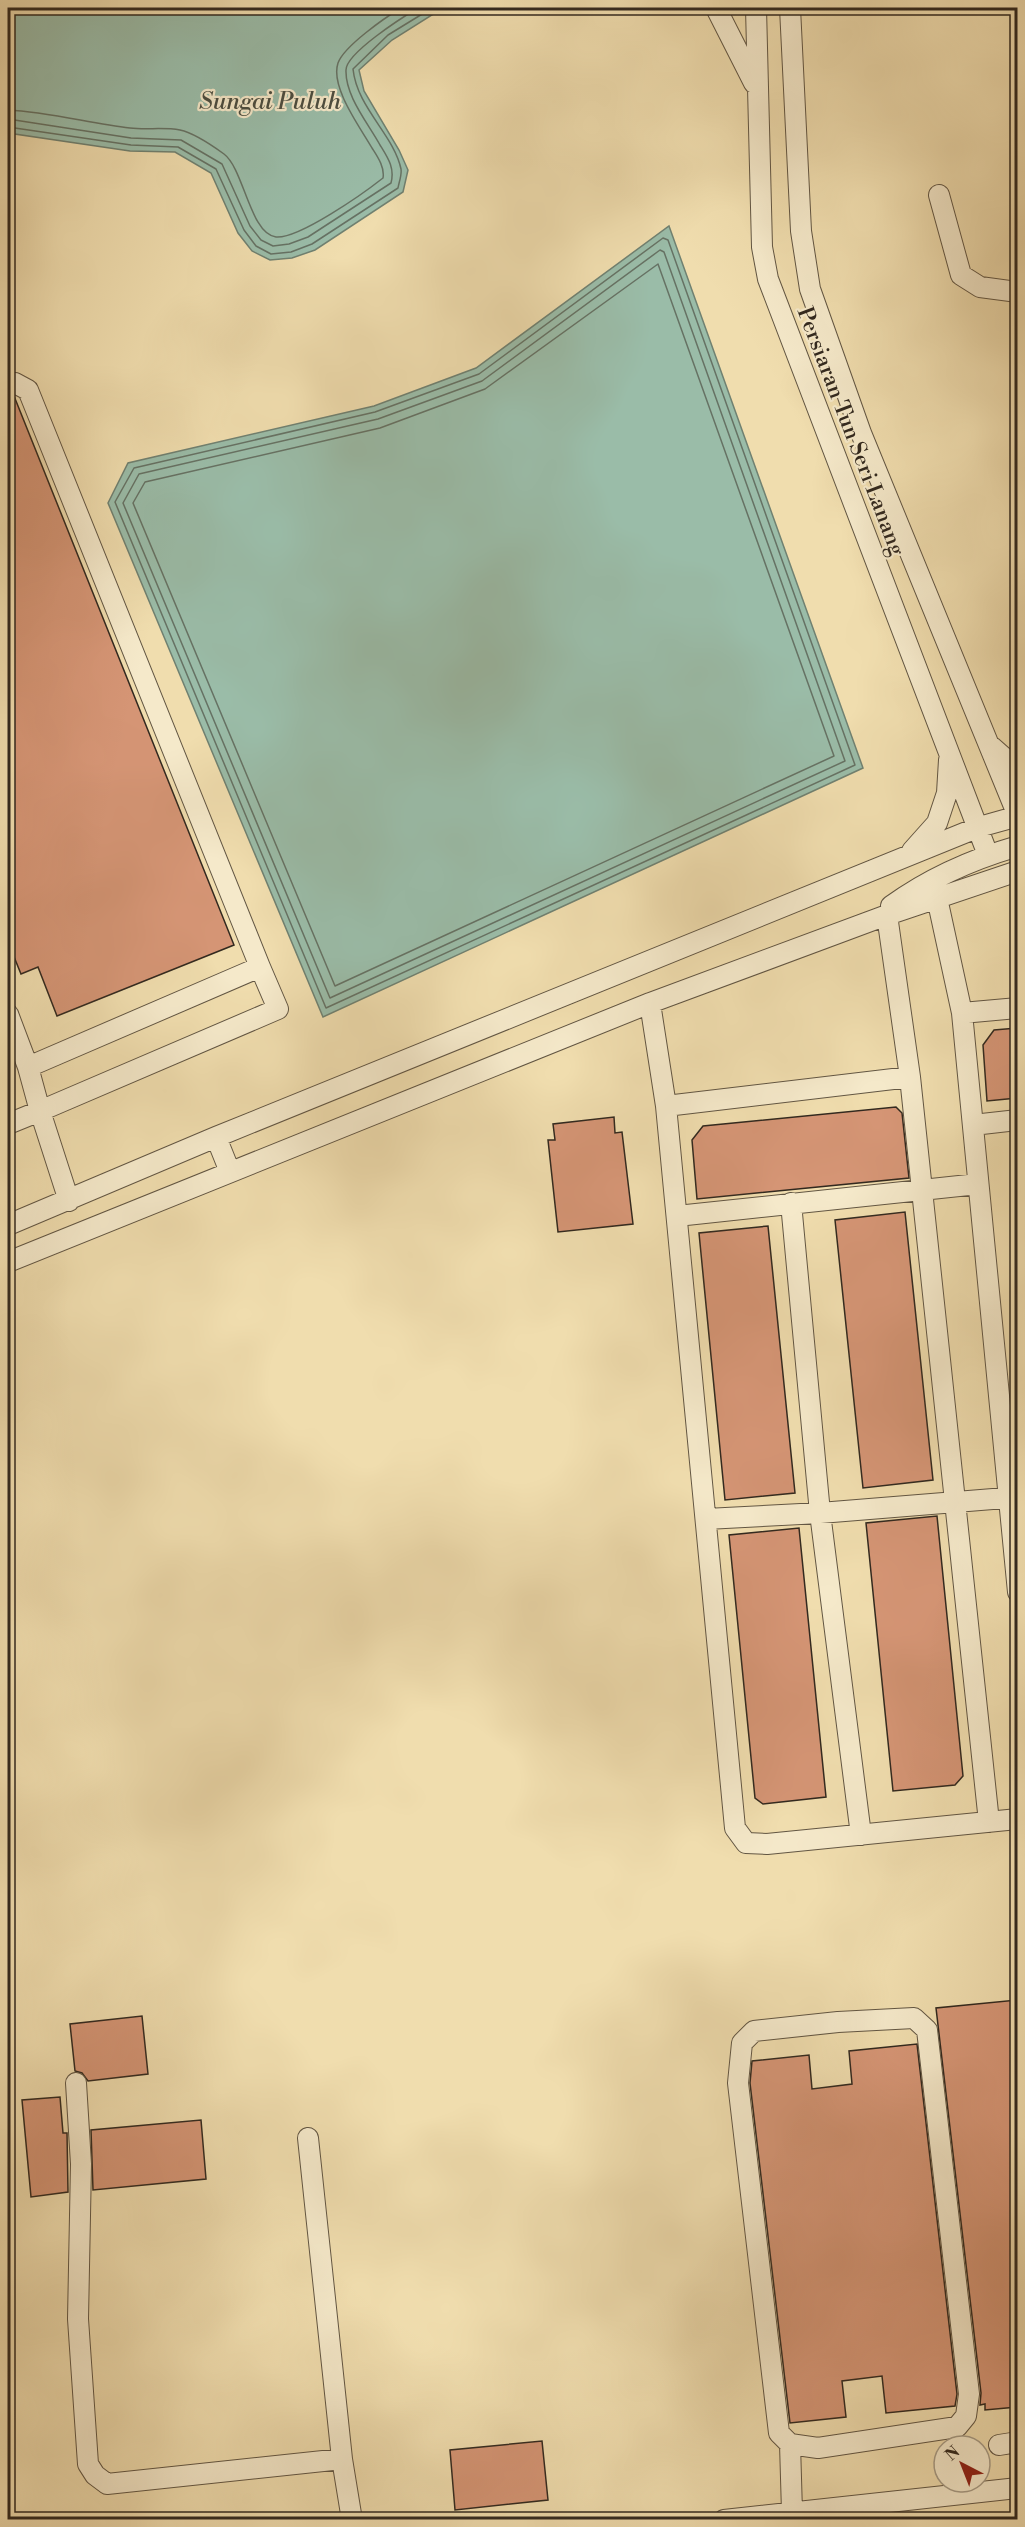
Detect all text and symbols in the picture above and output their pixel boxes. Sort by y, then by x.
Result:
water label: Sungai Puluh [199,87,342,117]
street label: Persiaran Tun Seri Lanang [791,303,911,560]
north arrow [932,2434,992,2494]
text: N [941,2442,964,2465]

